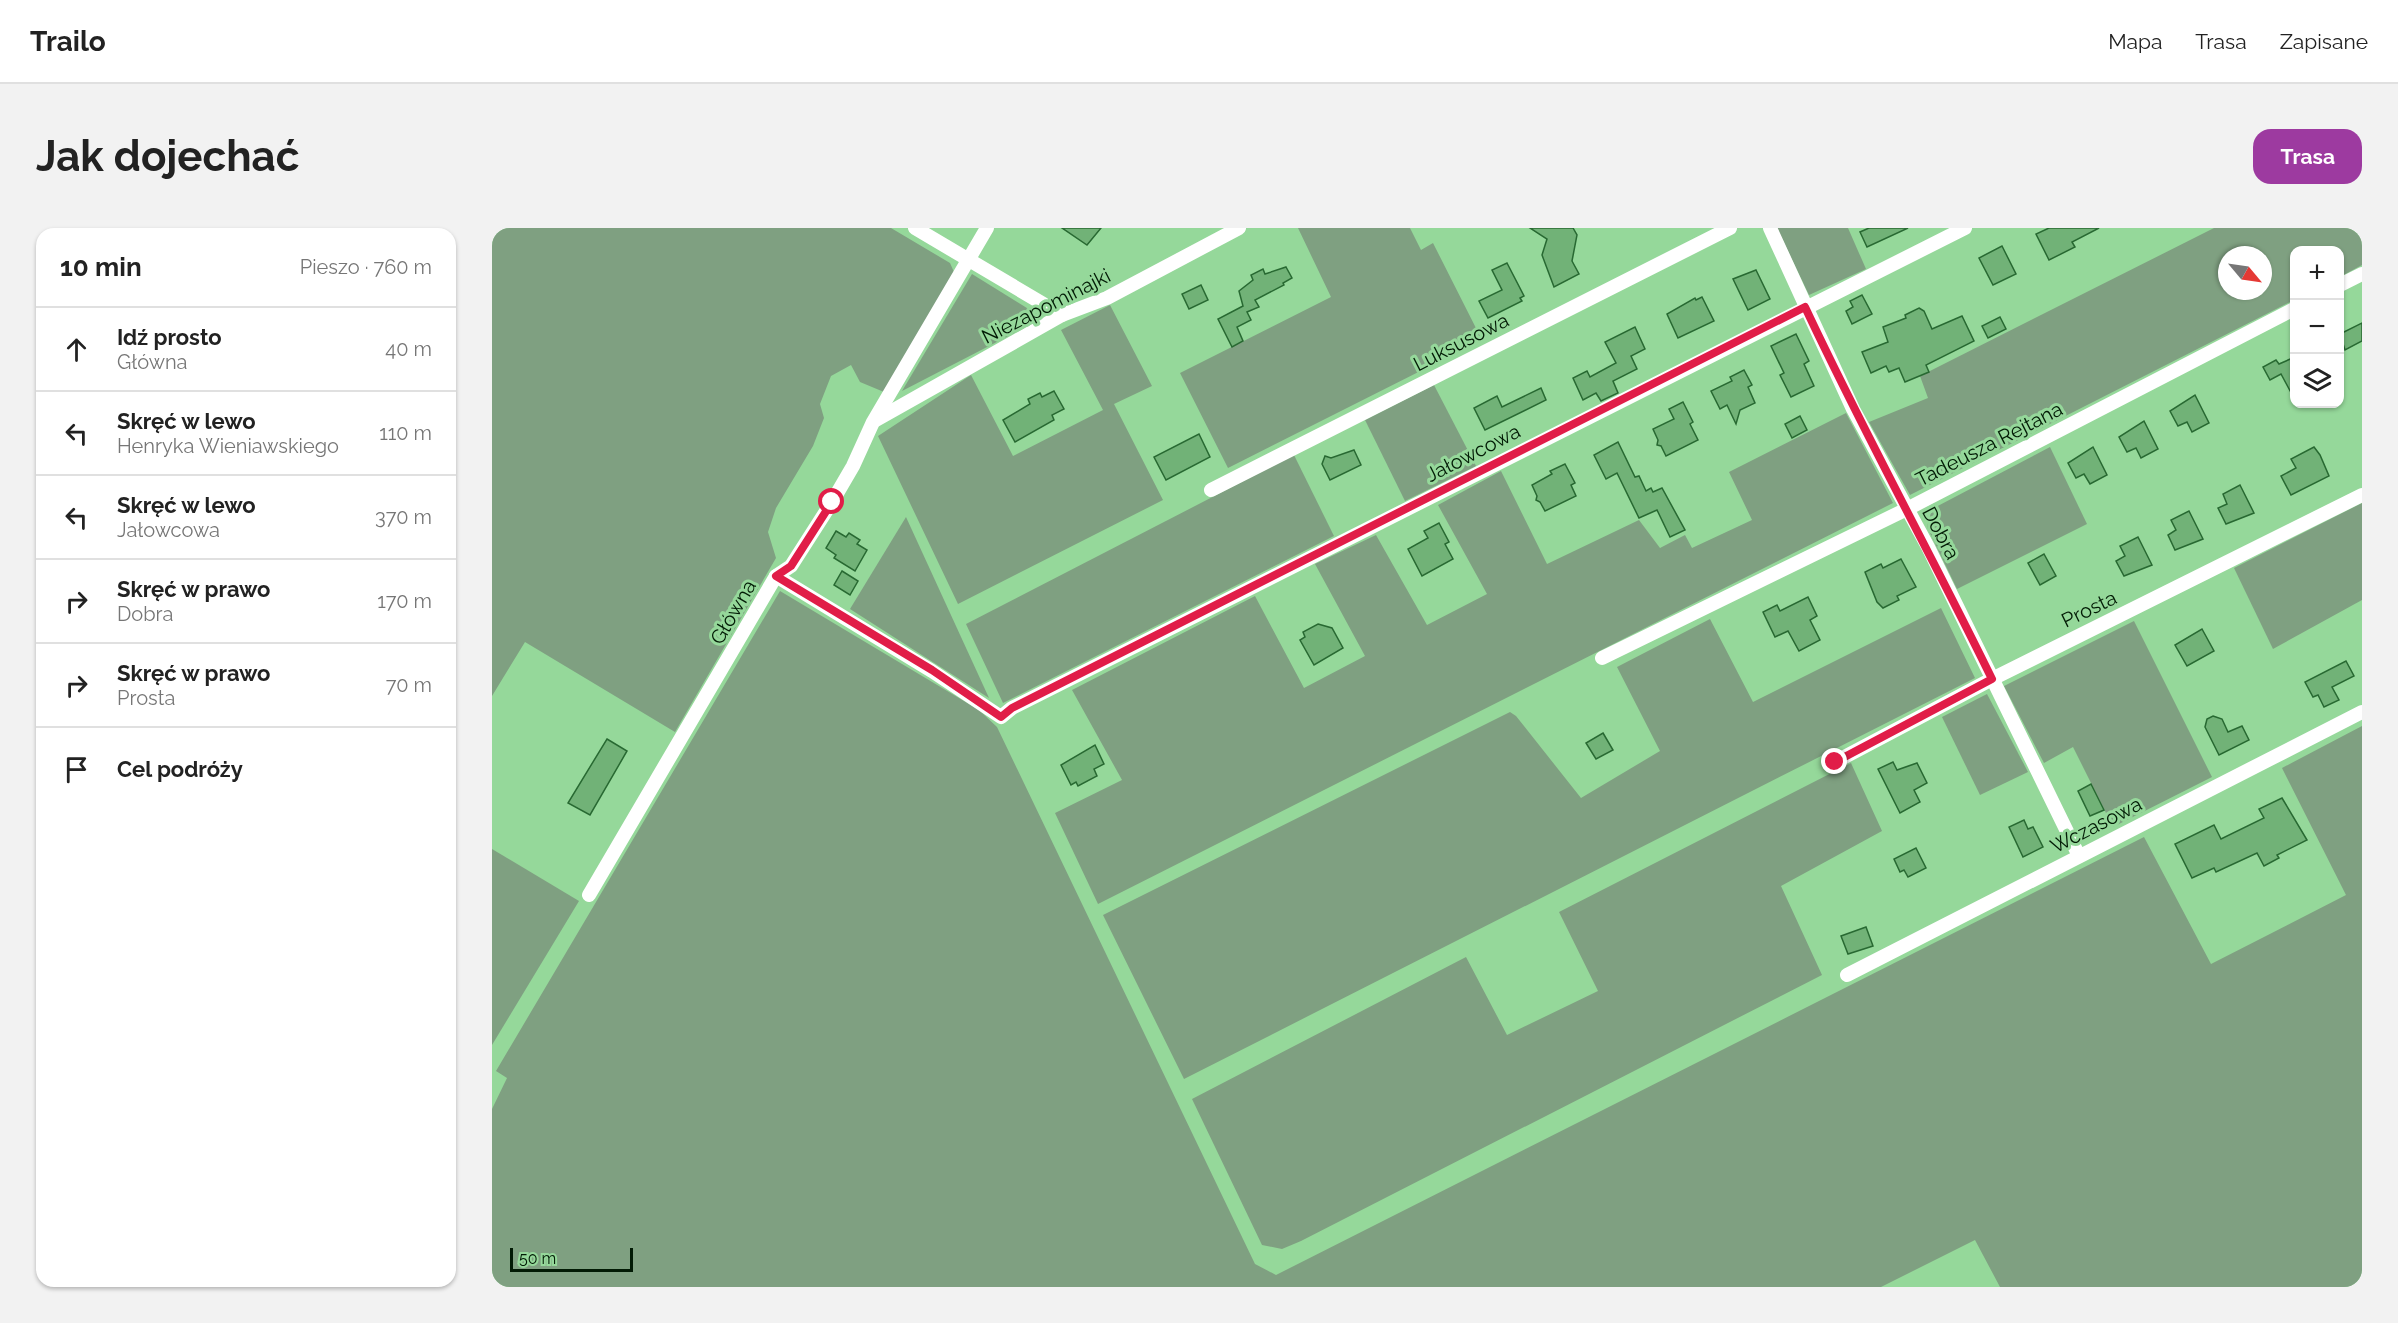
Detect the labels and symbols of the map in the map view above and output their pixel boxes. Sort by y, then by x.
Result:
north arrow [2218,246,2272,300]
street label: Niezapominajki [978,263,1114,349]
street label: Luksusowa [1409,308,1513,376]
street label: Tadeusza Rejtana [1912,397,2066,491]
street label: Jałowcowa [1422,419,1524,487]
route start [818,488,844,514]
street label: Dobra [1917,502,1965,564]
street label: Główna [705,575,761,649]
street label: Prosta [2058,585,2120,633]
route end [1821,748,1847,774]
street label: Wczasowa [2046,792,2146,858]
scale bar [510,1245,633,1272]

